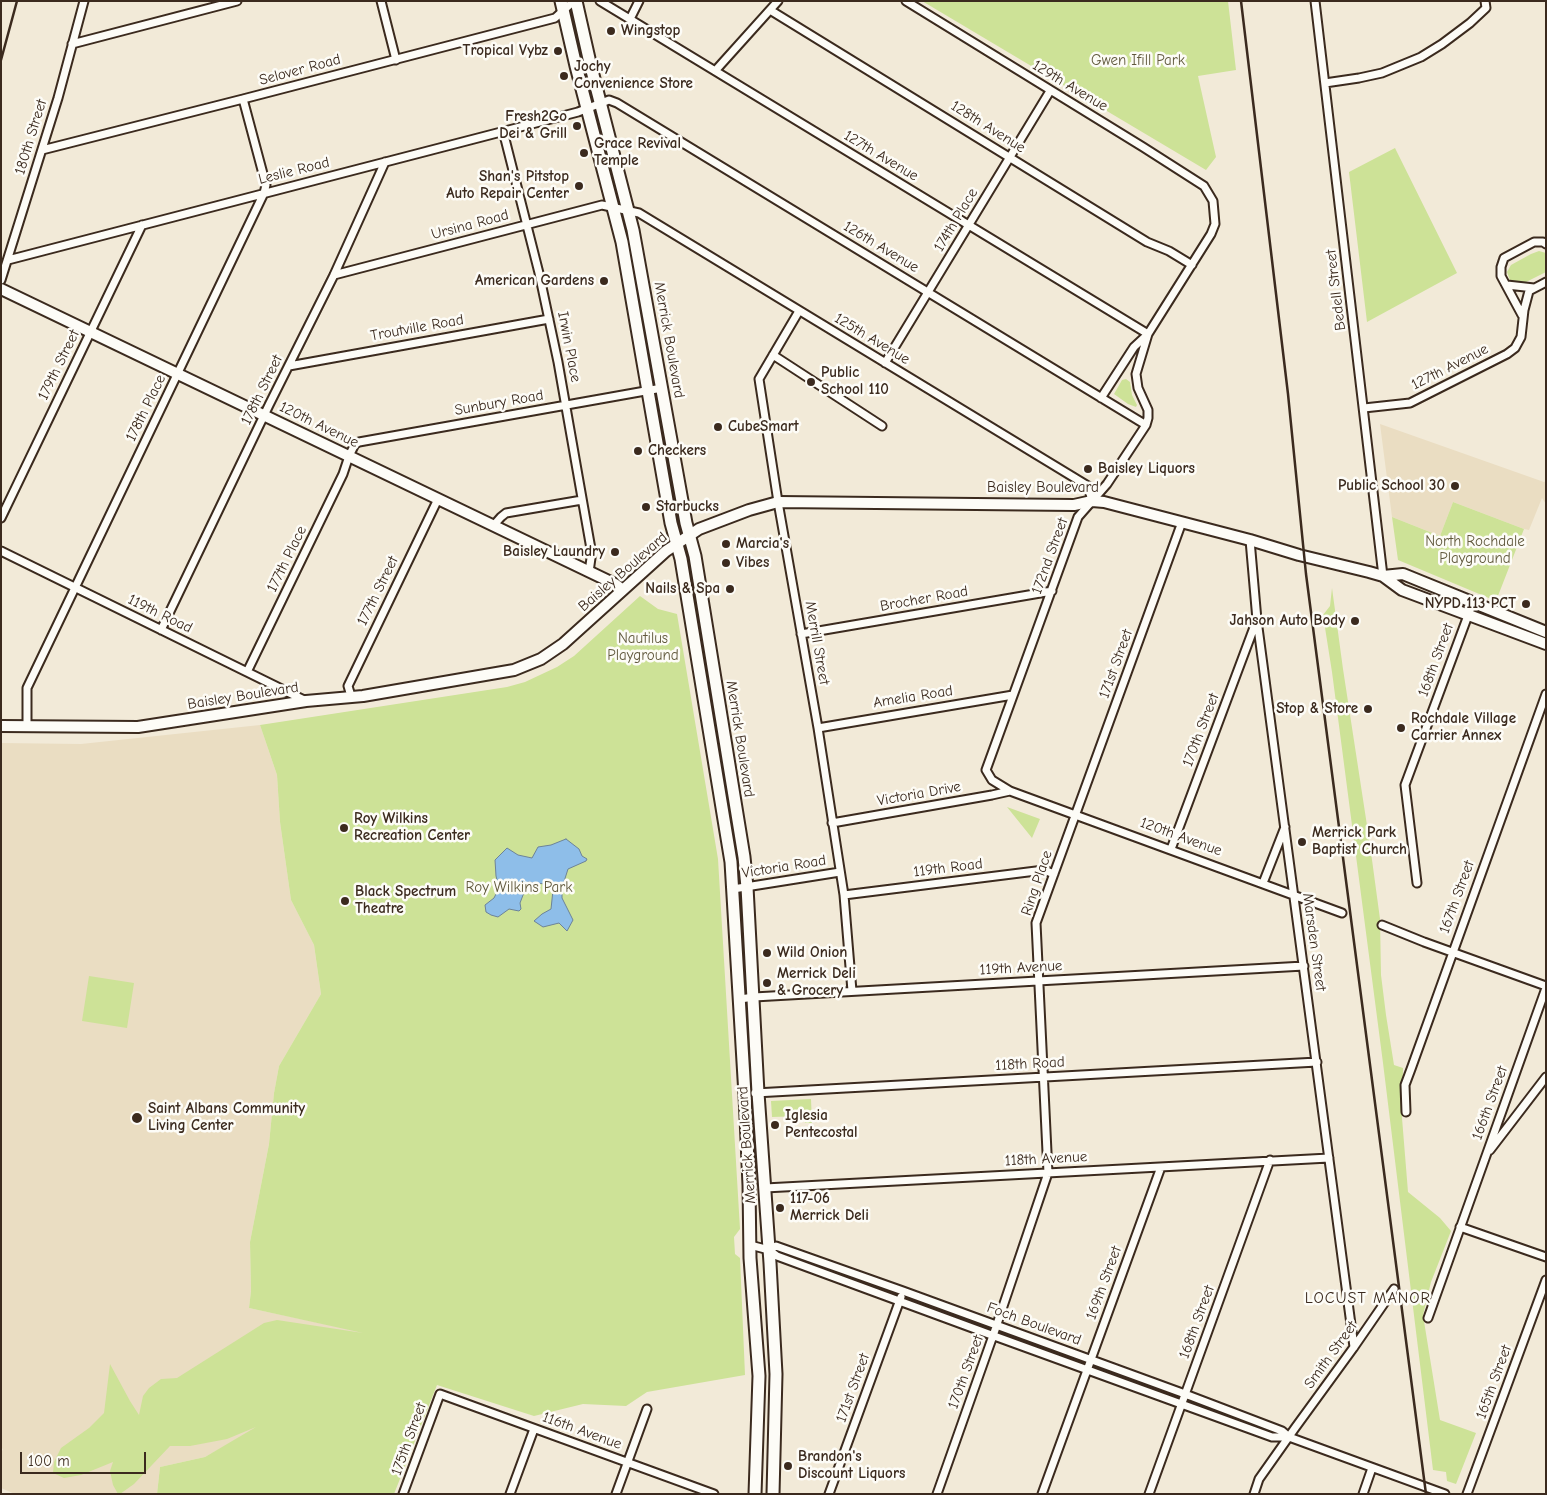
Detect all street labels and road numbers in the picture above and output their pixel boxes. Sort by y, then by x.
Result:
street label: Selover Road [257,50,343,90]
street label: 129th Avenue [1029,56,1111,116]
street label: 180th Street [11,97,51,177]
street label: 128th Avenue [947,97,1029,157]
street label: 127th Avenue [840,127,922,185]
street label: Leslie Road [257,153,331,189]
street label: 174th Place [930,185,982,255]
street label: Ursina Road [429,206,511,244]
street label: 126th Avenue [840,217,922,277]
street label: Bedell Street [1322,248,1350,332]
street label: Merrick Boulevard [650,280,688,400]
street label: 125th Avenue [831,309,913,369]
street label: Irwin Place [553,310,585,384]
street label: Troutville Road [369,311,465,345]
street label: 179th Street [34,327,84,403]
street label: 127th Avenue [1409,340,1491,394]
street label: 178th Street [237,352,287,428]
street label: 178th Place [122,372,170,444]
street label: Sunbury Road [453,386,545,420]
street label: 120th Avenue [276,398,362,452]
street label: Baisley Boulevard [987,479,1099,497]
street label: 172nd Street [1028,515,1072,597]
street label: 177th Place [263,523,311,595]
street label: Baisley Boulevard [575,528,671,616]
street label: 177th Street [353,553,403,629]
street label: Brocher Road [879,582,969,616]
street label: 119th Road [125,591,195,637]
street label: Merrill Street [801,600,833,686]
street label: 168th Street [1414,621,1458,699]
street label: 171st Street [1095,627,1137,701]
street label: Baisley Boulevard [186,678,300,714]
street label: Merrick Boulevard [722,679,758,799]
street label: Amelia Road [872,682,954,712]
street label: 170th Street [1179,691,1223,769]
street label: Victoria Drive [876,778,962,810]
street label: 120th Avenue [1138,814,1224,860]
street label: Ring Place [1017,848,1057,918]
street label: Victoria Road [741,851,827,883]
street label: 119th Road [912,855,984,881]
street label: 167th Street [1436,858,1478,936]
street label: Marsden Street [1298,892,1330,992]
street label: 119th Avenue [979,957,1063,979]
street label: 118th Road [995,1053,1065,1075]
street label: 166th Street [1468,1064,1512,1142]
street label: Merrick Boulevard [734,1086,760,1204]
street label: 118th Avenue [1004,1148,1088,1170]
street label: 169th Street [1082,1244,1126,1322]
street label: 168th Street [1175,1283,1219,1361]
street label: Foch Boulevard [984,1299,1084,1349]
street label: Smith Street [1301,1318,1361,1392]
street label: 170th Street [944,1333,988,1411]
street label: 165th Street [1472,1343,1516,1421]
street label: 171st Street [832,1351,874,1425]
street label: 175th Street [388,1400,430,1478]
street label: 116th Avenue [540,1408,624,1454]

